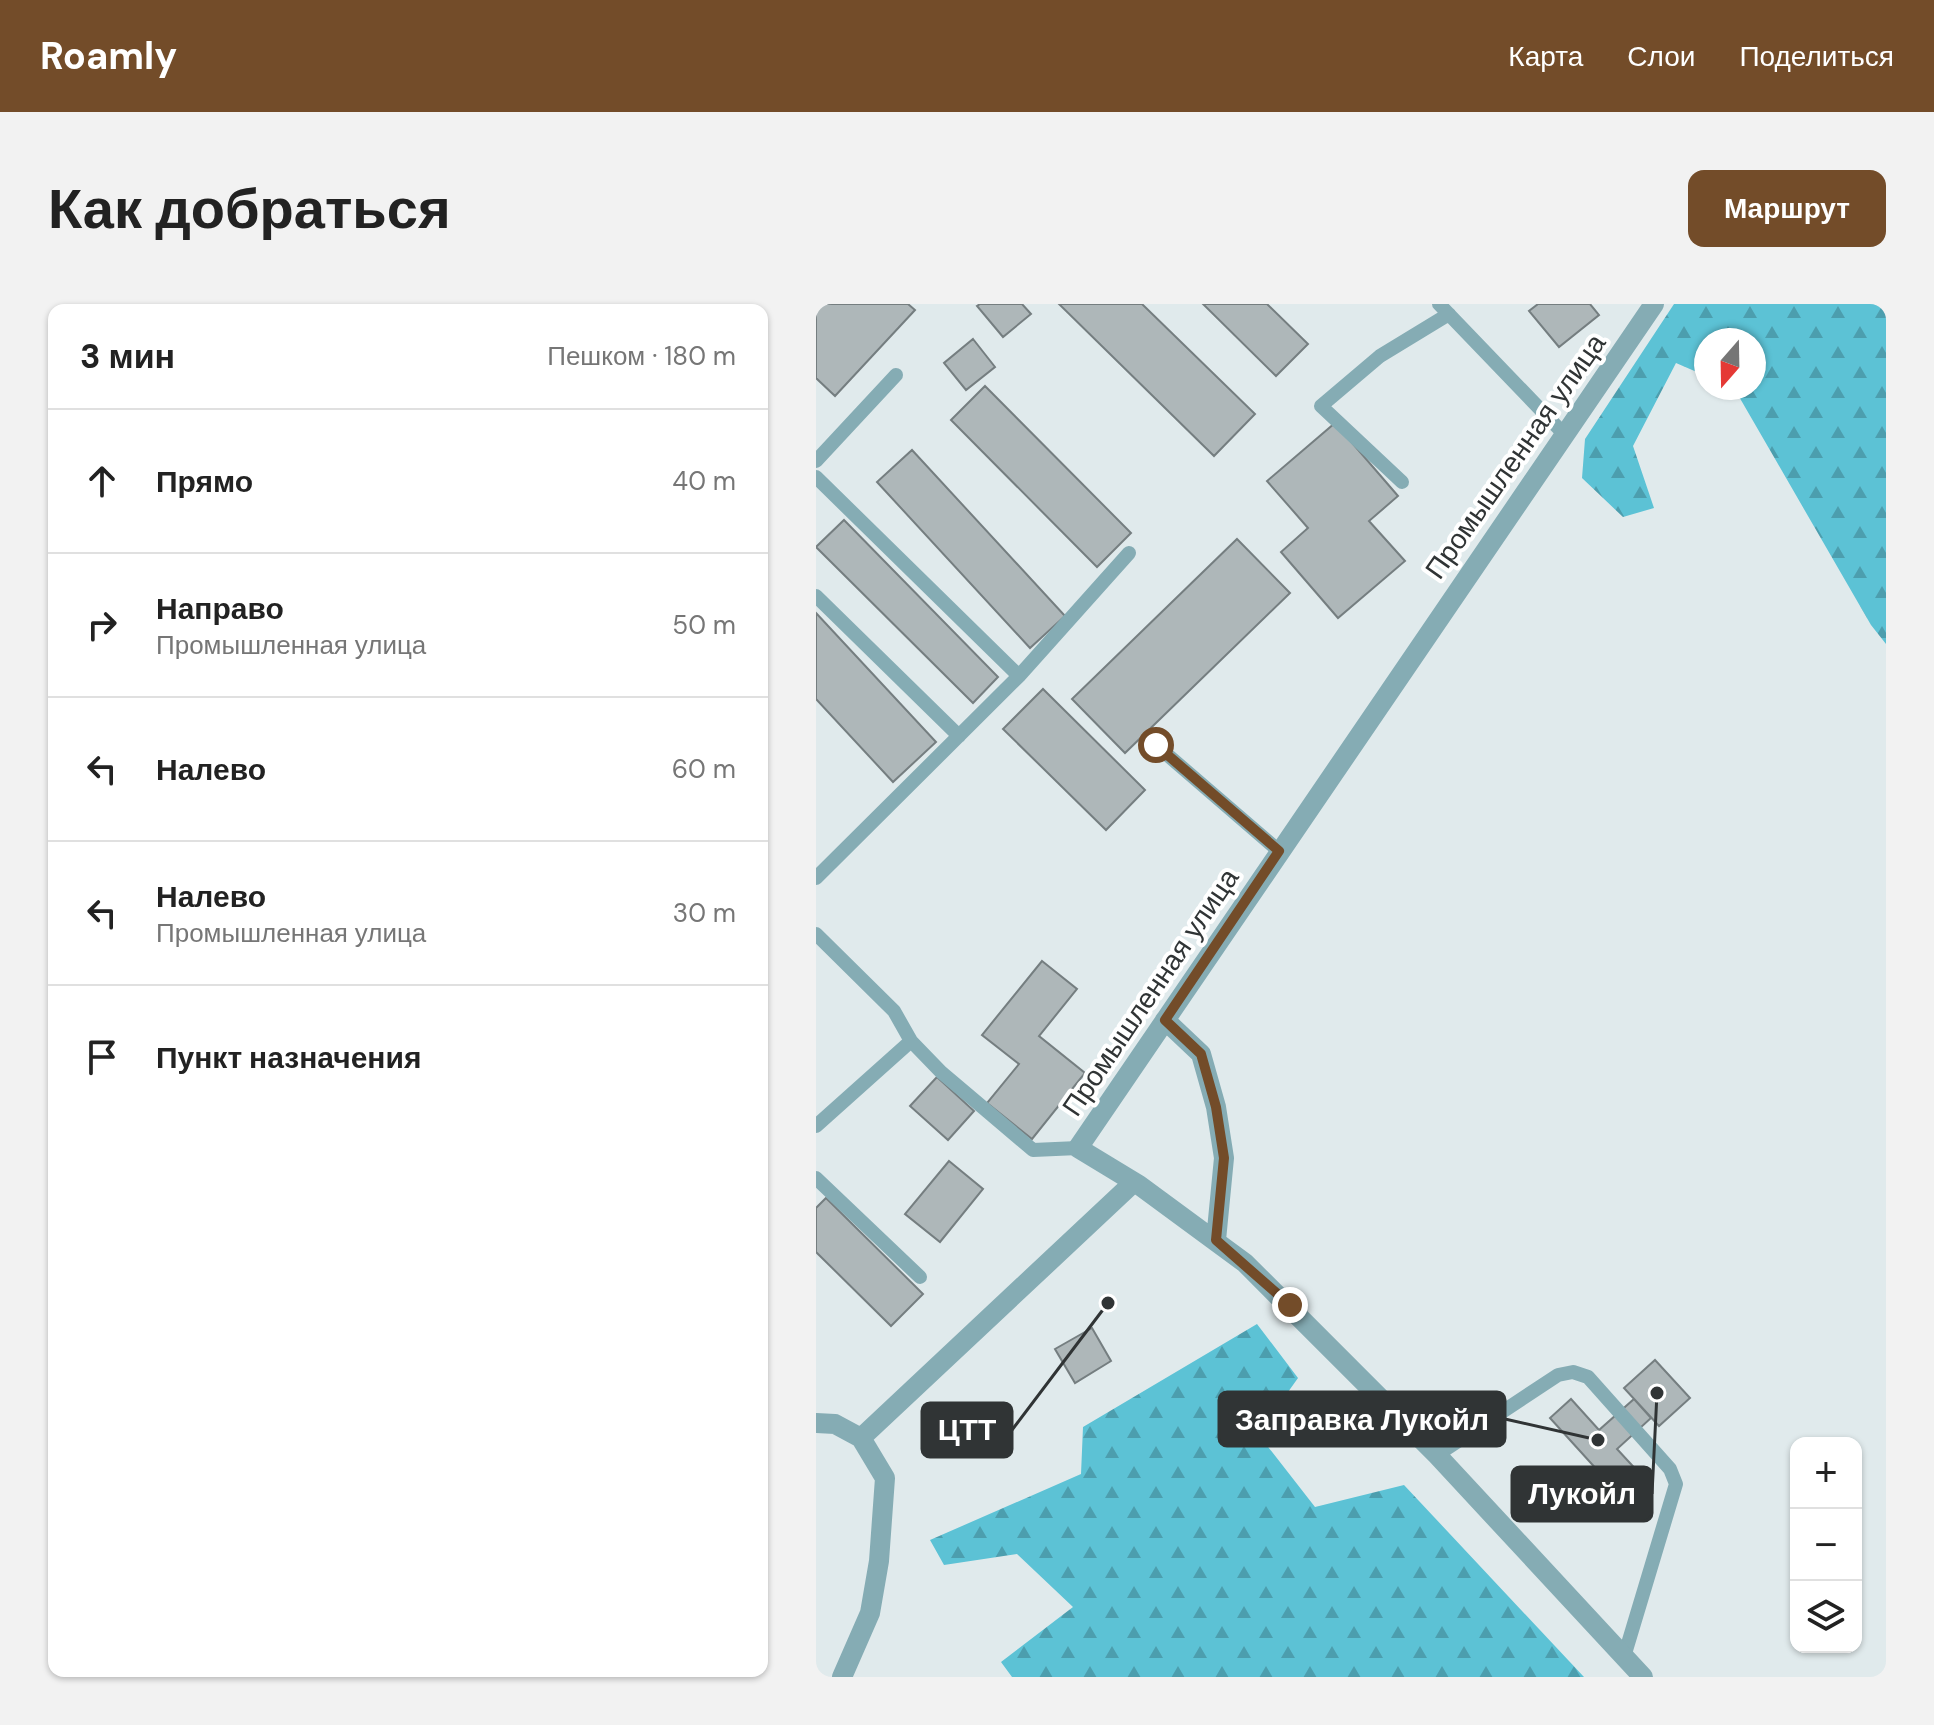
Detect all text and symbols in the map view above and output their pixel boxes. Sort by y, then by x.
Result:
text: Roamly [40,31,177,81]
text: Карта [1508,38,1583,75]
text: Слои [1627,38,1695,75]
text: Поделиться [1739,38,1894,75]
button: Маршрут [1688,170,1886,247]
text: Как добраться [48,172,451,245]
street label: Промышленная улица [1417,326,1614,586]
north arrow [1694,328,1766,400]
text: 3 мин [80,334,175,379]
text: Пешком · 180 m [547,339,736,373]
icon: ahead [80,459,124,503]
text: Прямо [156,462,253,501]
text: 40 m [672,464,736,498]
text: Направо [156,589,284,628]
icon: right [80,603,124,647]
text: 50 m [672,608,736,642]
text: Промышленная улица [156,628,426,662]
route start [1138,727,1174,763]
icon: left [80,747,124,791]
text: Налево [156,750,266,789]
text: 60 m [672,752,736,786]
street label: Промышленная улица [1054,861,1247,1123]
text: Налево [156,877,266,916]
icon: left [80,891,124,935]
text: 30 m [673,896,736,930]
text: Промышленная улица [156,916,426,950]
icon: arrive [80,1035,124,1079]
text: Пункт назначения [156,1038,421,1077]
route end [1272,1287,1308,1323]
callout: Заправка Лукойл [1219,1392,1505,1446]
text: Заправка Лукойл [1235,1400,1489,1439]
callout: ЦТТ [922,1403,1012,1457]
text: ЦТТ [938,1410,996,1449]
map controls [1790,1437,1862,1653]
button: + [1790,1437,1862,1509]
callout: Лукойл [1512,1467,1652,1521]
text: Лукойл [1528,1474,1636,1513]
button: − [1790,1509,1862,1581]
button: layers [1790,1581,1862,1653]

